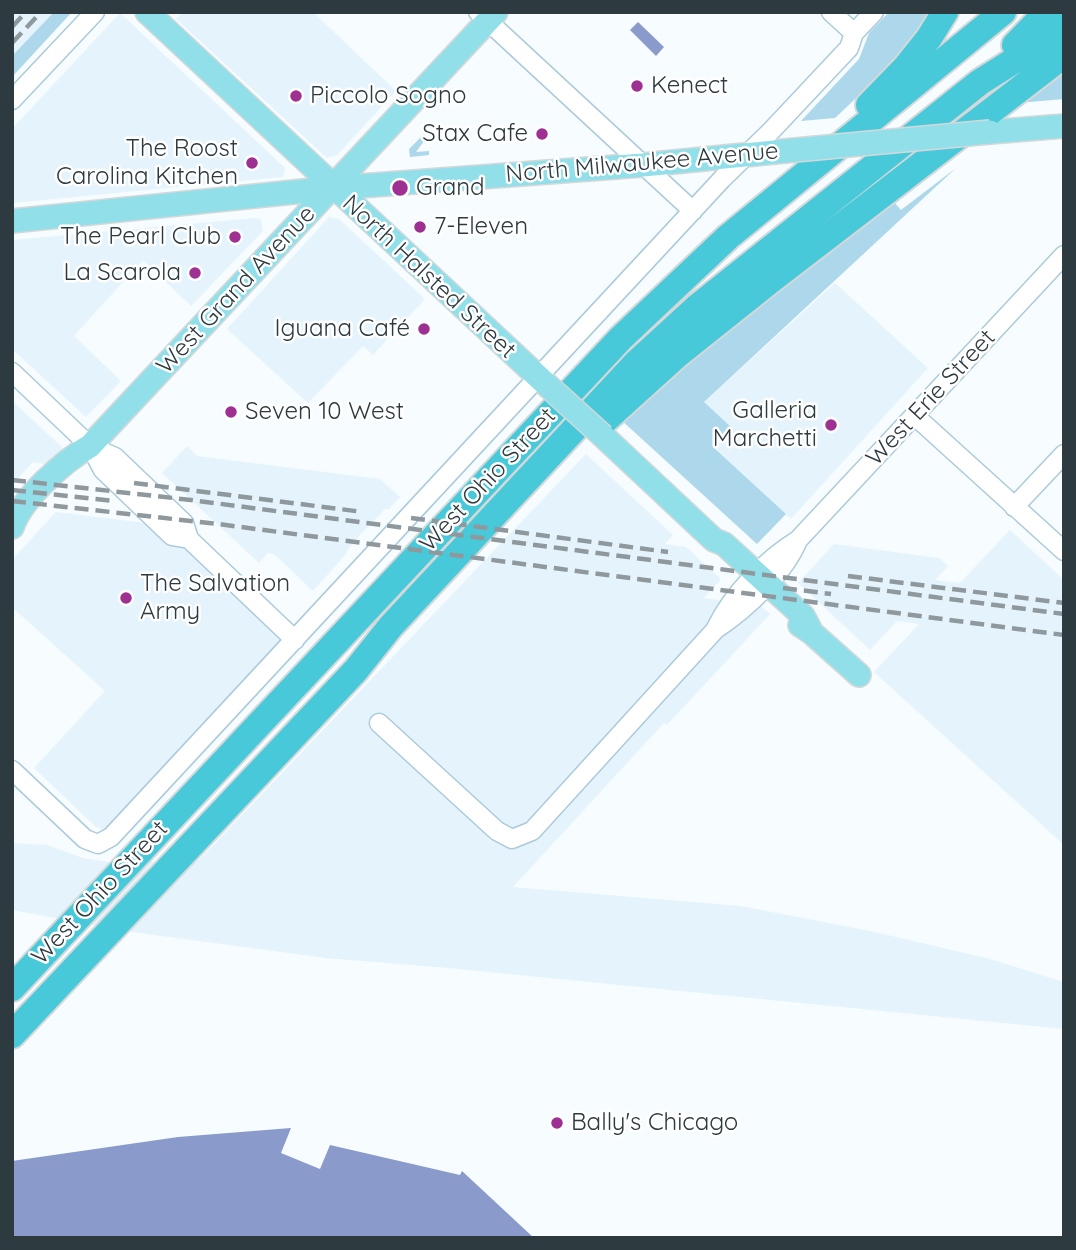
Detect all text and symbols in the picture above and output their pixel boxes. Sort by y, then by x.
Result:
place label: Kenect [651,72,728,100]
marker: Kenect [629,78,645,94]
place label: Piccolo Sogno [310,82,466,110]
marker: Piccolo Sogno [288,88,304,104]
place label: Stax Cafe [422,120,528,148]
marker: Stax Cafe [534,126,550,142]
place label: The Roost Carolina Kitchen [56,135,238,191]
street label: North Milwaukee Avenue [504,137,780,189]
marker: The Roost Carolina Kitchen [244,155,260,171]
place label: Grand [416,174,485,202]
marker: Grand [390,178,410,198]
street label: North Halsted Street [336,189,522,365]
street label: West Grand Avenue [151,200,321,380]
place label: 7-Eleven [434,213,528,241]
marker: 7-Eleven [412,219,428,235]
place label: The Pearl Club [60,223,221,251]
marker: The Pearl Club [227,229,243,245]
place label: La Scarola [63,259,181,287]
marker: La Scarola [187,265,203,281]
place label: Iguana Café [275,315,410,343]
marker: Iguana Café [416,321,432,337]
street label: West Erie Street [860,324,1002,472]
place label: Galleria Marchetti [713,397,817,453]
place label: Seven 10 West [245,398,404,426]
street label: West Ohio Street [414,402,562,558]
marker: Seven 10 West [223,404,239,420]
marker: Galleria Marchetti [823,417,839,433]
place label: The Salvation Army [140,570,290,626]
marker: The Salvation Army [118,590,134,606]
street label: West Ohio Street [26,815,174,971]
place label: Bally's Chicago [571,1109,738,1137]
marker: Bally's Chicago [549,1115,565,1131]

